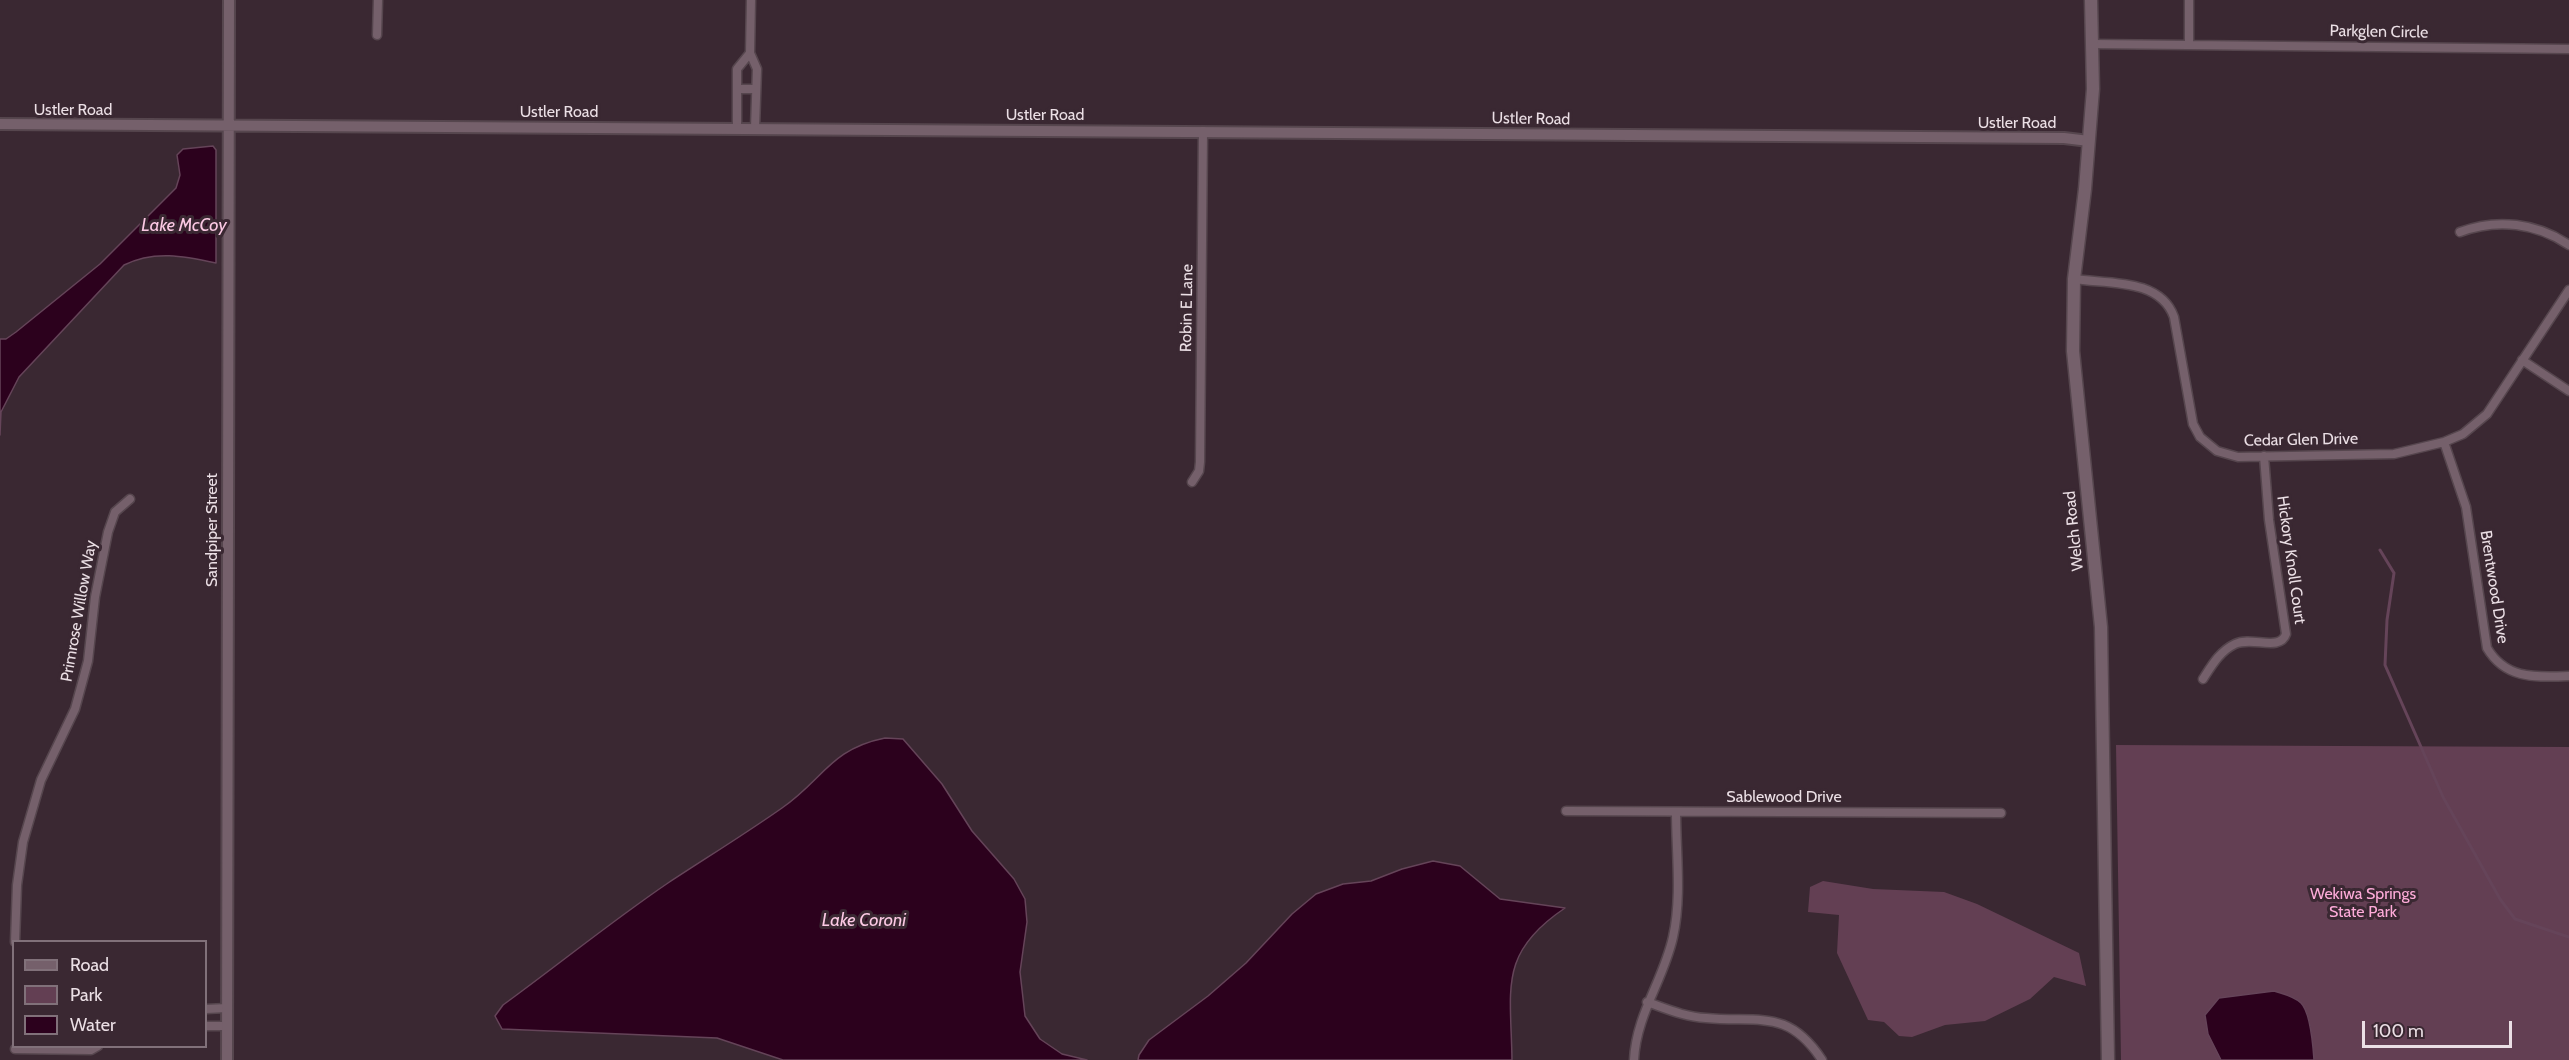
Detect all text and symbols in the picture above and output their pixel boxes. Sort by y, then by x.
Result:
street label: Parkglen Circle [2329,22,2429,42]
street label: Ustler Road [34,100,112,120]
street label: Ustler Road [520,102,598,122]
street label: Ustler Road [1006,105,1084,125]
street label: Ustler Road [1492,109,1570,129]
street label: Ustler Road [1978,113,2056,133]
water label: Lake McCoy [141,215,227,237]
street label: Robin E Lane [1177,264,1197,352]
street label: Cedar Glen Drive [2244,429,2358,451]
street label: Sandpiper Street [202,473,222,587]
street label: Welch Road [2060,490,2088,572]
street label: Hickory Knoll Court [2272,495,2310,625]
street label: Brentwood Drive [2476,529,2512,645]
street label: Primrose Willow Way [57,539,101,683]
street label: Sablewood Drive [1726,787,1842,807]
park label: Wekiwa Springs State Park [2310,884,2416,922]
water label: Lake Coroni [822,910,906,932]
legend [12,940,207,1048]
text: Road [70,954,109,976]
text: Park [70,984,102,1006]
scale bar [2365,1009,2515,1047]
text: Water [70,1014,116,1036]
text: 100 m [2373,1020,2424,1042]

